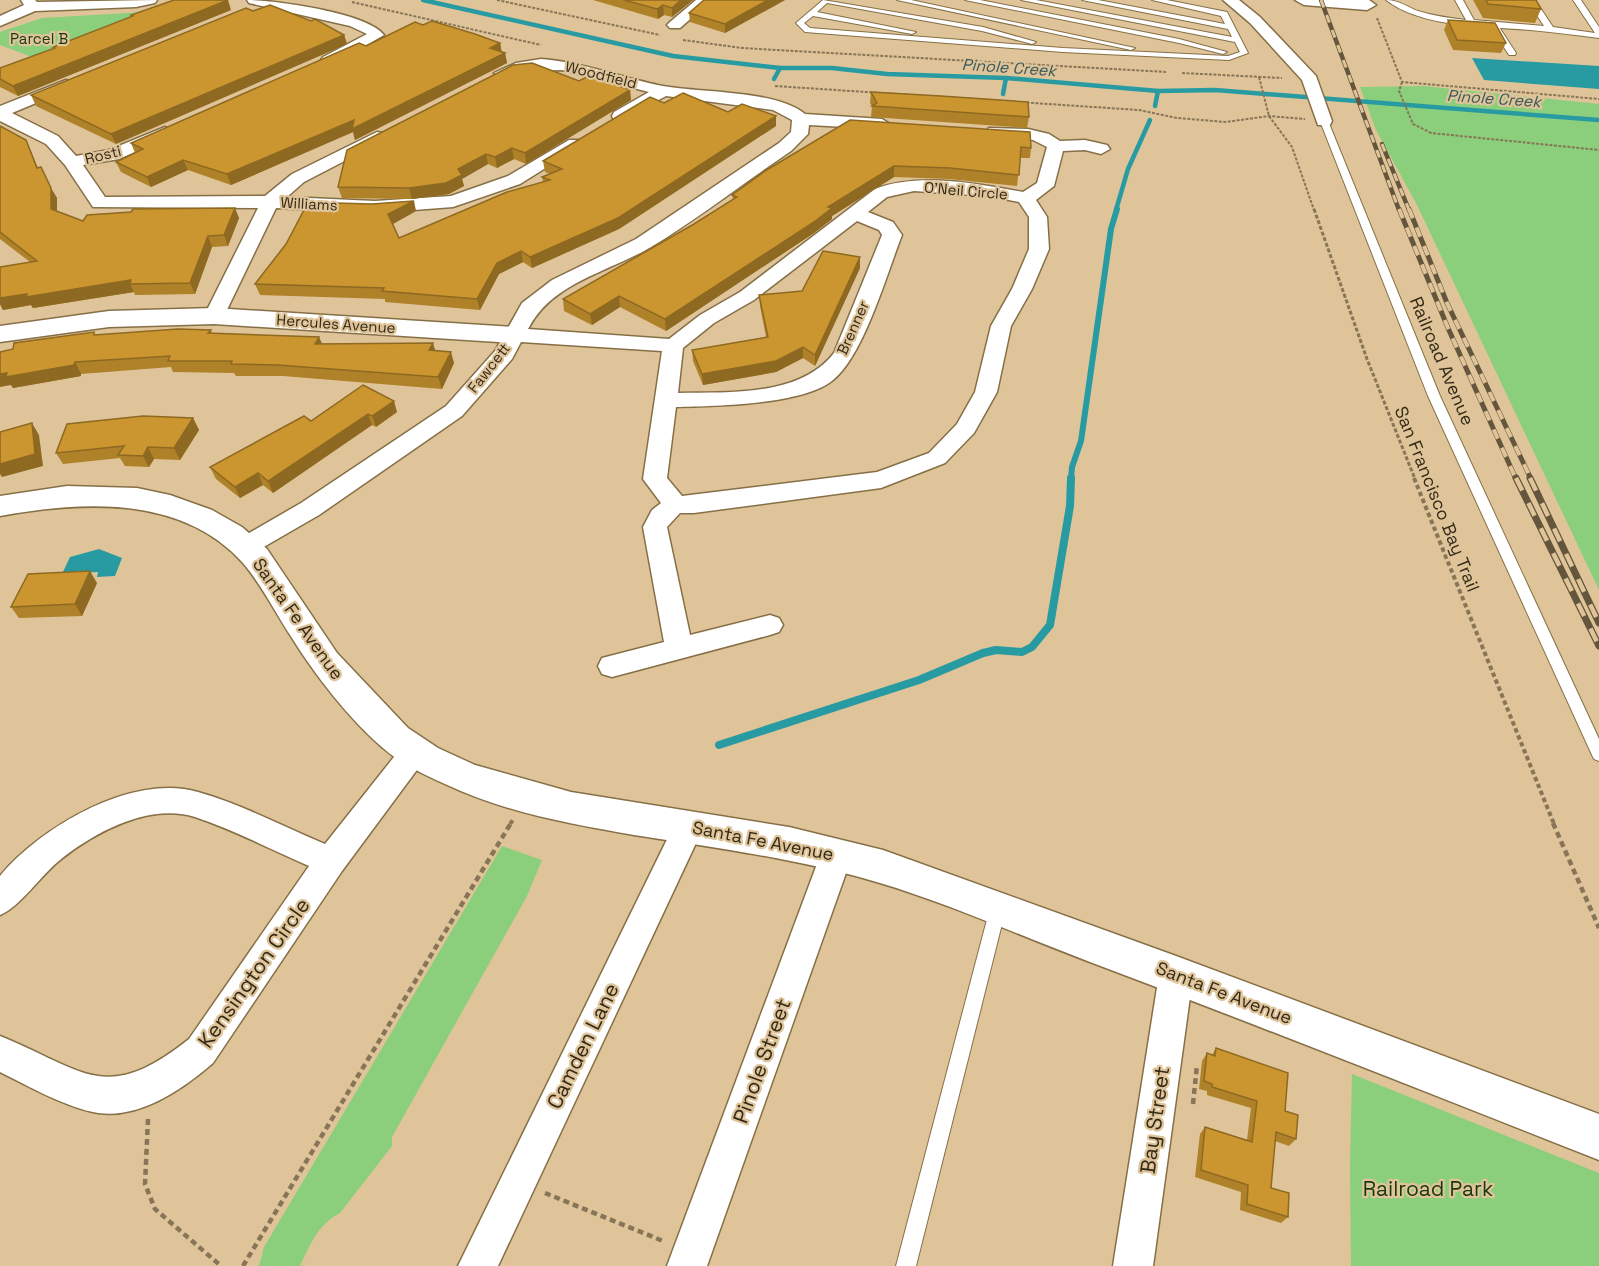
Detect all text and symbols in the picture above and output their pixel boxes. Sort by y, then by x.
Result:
park label: Parcel B [10,29,68,48]
water label: Pinole Creek [961,54,1059,81]
street label: Woodfield [563,56,639,93]
water label: Pinole Creek [1446,85,1544,112]
street label: Rosti [83,141,123,168]
street label: O'Neil Circle [923,177,1009,204]
street label: Williams [280,193,338,214]
street label: Railroad Avenue [1405,293,1480,429]
street label: Brenner [832,298,873,358]
street label: Hercules Avenue [276,310,396,337]
street label: Fawcett [463,339,514,396]
street label: San Francisco Bay Trail [1390,403,1485,595]
street label: Santa Fe Avenue [248,553,349,684]
street label: Santa Fe Avenue [690,816,836,865]
street label: Kensington Circle [192,892,315,1053]
street label: Santa Fe Avenue [1153,956,1295,1029]
street label: Camden Lane [540,978,625,1113]
street label: Pinole Street [726,995,797,1127]
street label: Bay Street [1134,1065,1175,1175]
park label: Railroad Park [1363,1175,1493,1202]

